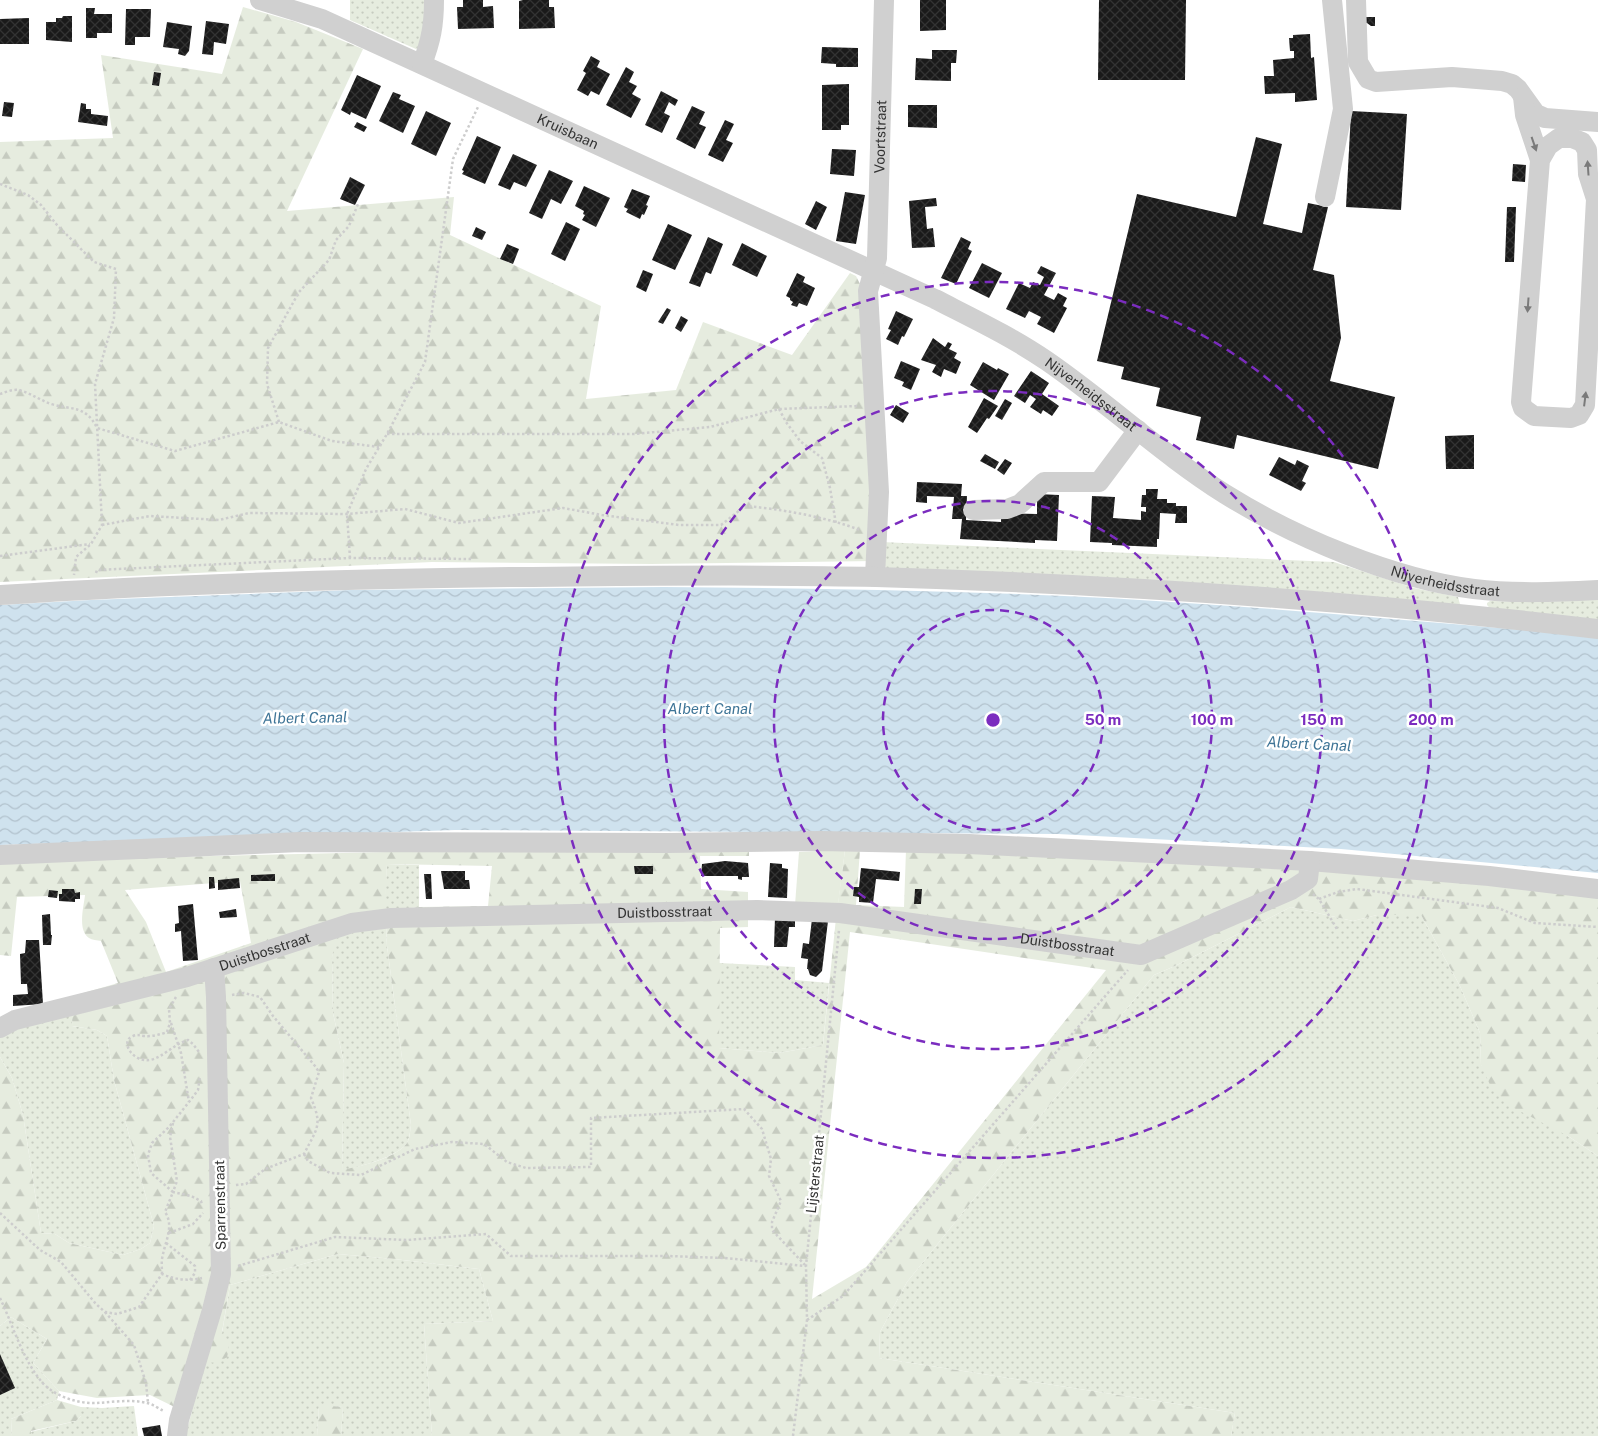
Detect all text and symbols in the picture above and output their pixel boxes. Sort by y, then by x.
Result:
street label: Voortstraat [871,100,889,174]
street label: Kruisbaan [535,110,601,152]
one-way arrow [1531,137,1538,152]
one-way arrow [1584,160,1592,176]
one-way arrow [1524,298,1532,314]
street label: Nijverheidsstraat [1042,354,1140,434]
one-way arrow [1581,391,1589,407]
street label: Nijverheidsstraat [1389,563,1501,599]
water label: Albert Canal [668,700,752,717]
water label: Albert Canal [262,708,348,727]
centre of rings [984,711,1002,729]
text: 50 m [1085,711,1121,728]
text: 100 m [1191,711,1233,728]
text: 150 m [1300,711,1344,728]
text: 200 m [1408,711,1454,728]
water label: Albert Canal [1266,733,1352,754]
street label: Duistbosstraat [617,903,713,921]
street label: Duistbosstraat [217,929,312,974]
street label: Duistbosstraat [1019,930,1116,959]
street label: Lijsterstraat [803,1134,827,1214]
street label: Sparrenstraat [211,1160,229,1250]

